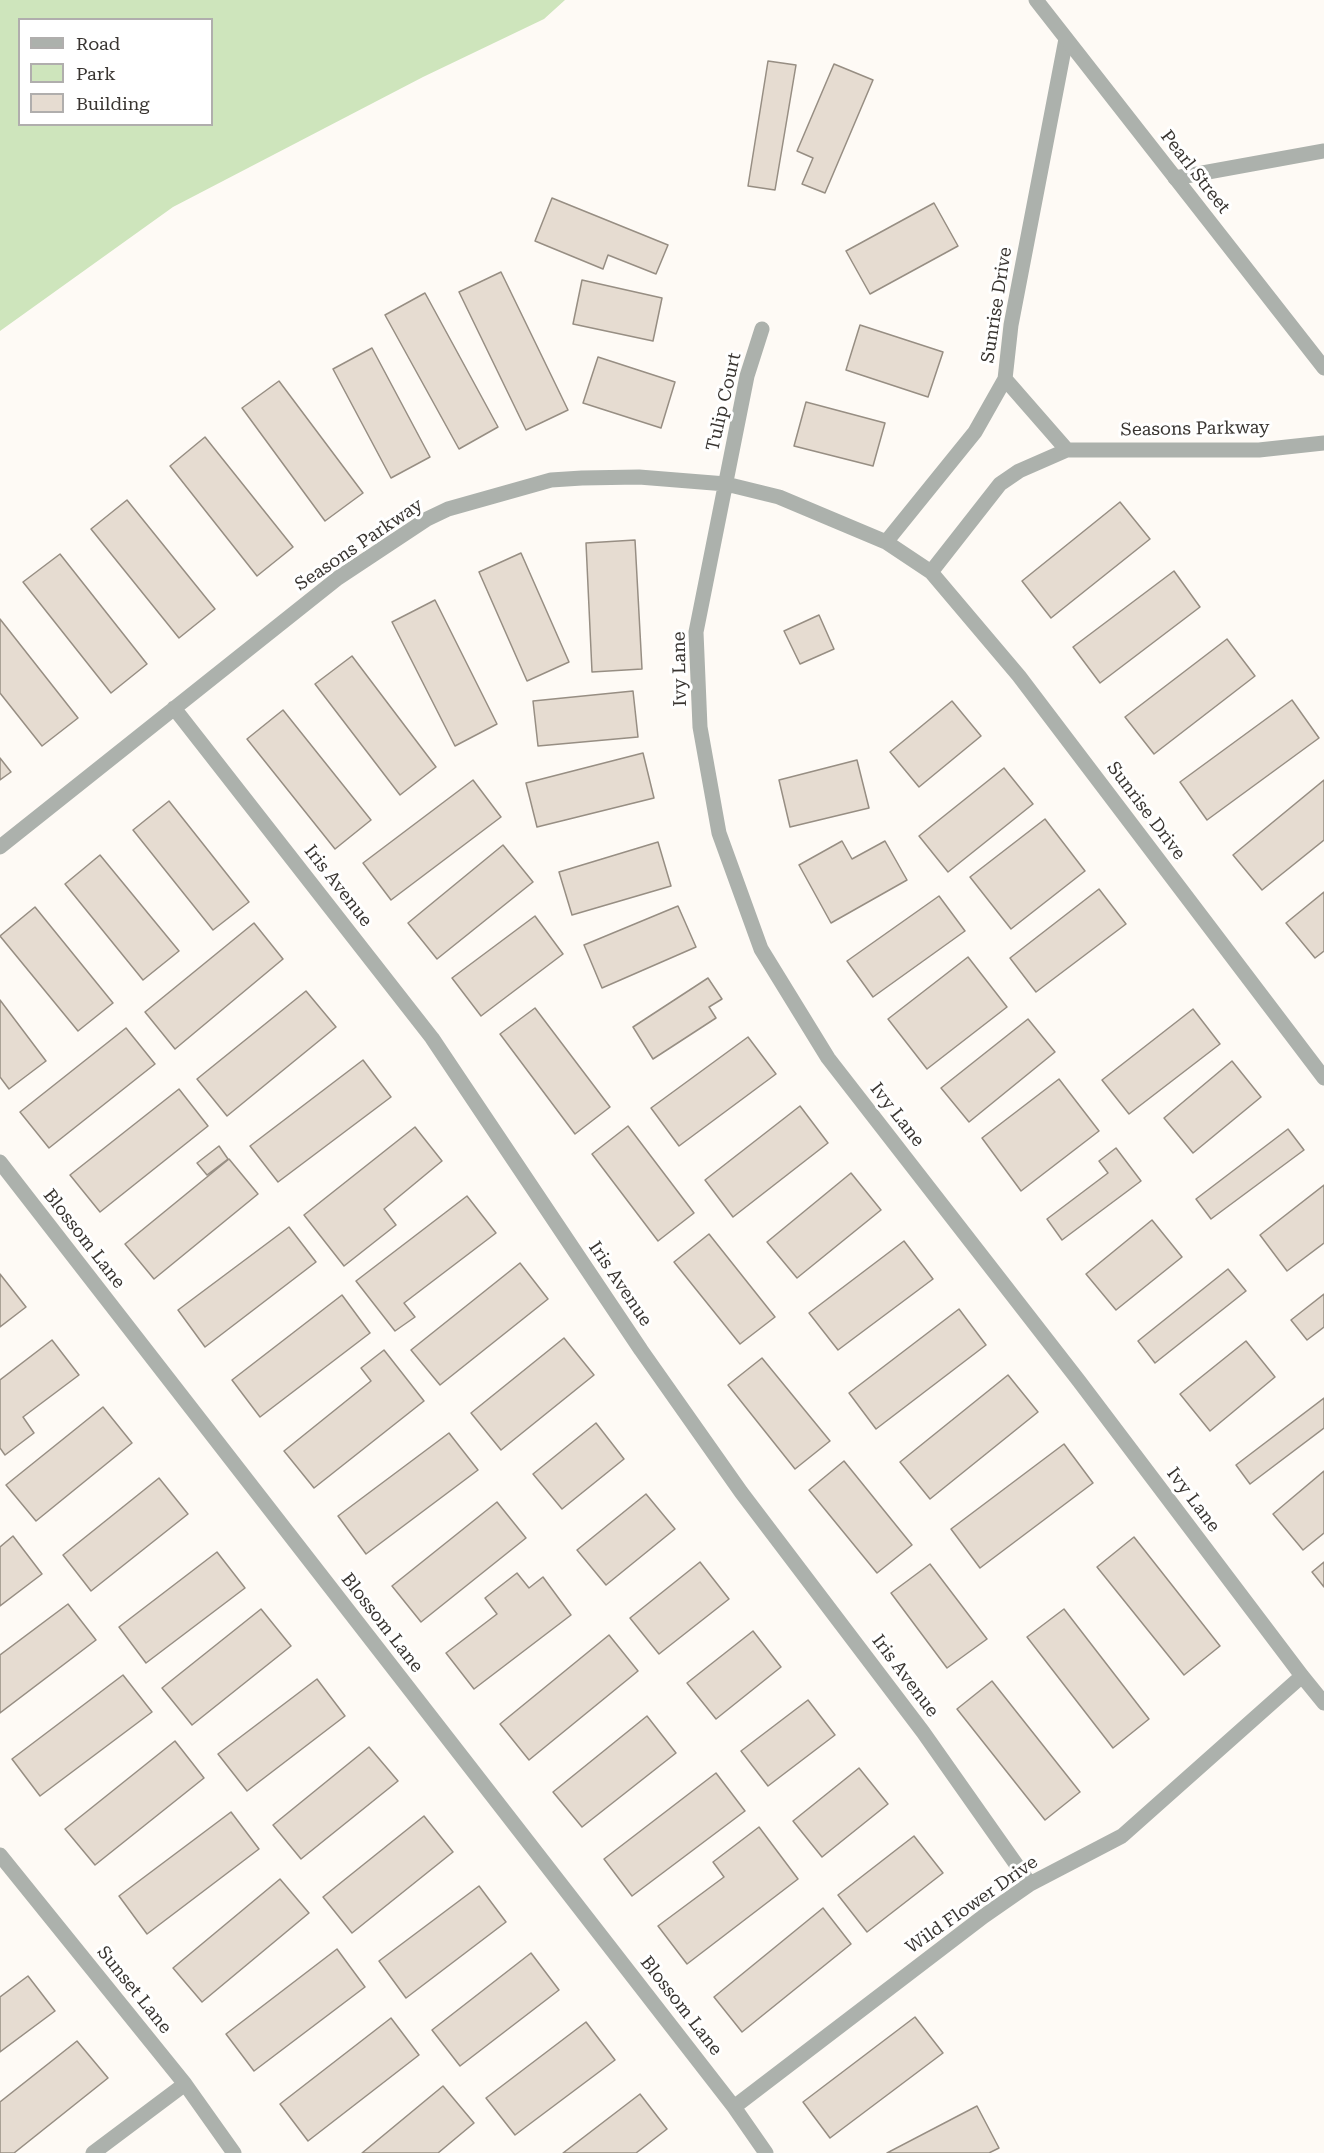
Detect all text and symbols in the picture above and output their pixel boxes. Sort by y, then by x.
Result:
legend [18,18,213,126]
text: Road [76,33,120,54]
text: Park [76,63,116,84]
text: Building [76,93,150,114]
street label: Pearl Street [1156,126,1234,218]
street label: Sunrise Drive [977,245,1017,365]
street label: Tulip Court [702,351,746,453]
street label: Seasons Parkway [1120,417,1270,441]
street label: Seasons Parkway [291,494,427,596]
street label: Ivy Lane [669,631,691,707]
street label: Sunrise Drive [1102,758,1190,864]
street label: Iris Avenue [299,841,377,931]
street label: Ivy Lane [865,1079,929,1151]
street label: Blossom Lane [38,1185,130,1293]
street label: Iris Avenue [584,1237,656,1331]
street label: Ivy Lane [1162,1463,1224,1537]
street label: Blossom Lane [336,1569,428,1677]
street label: Iris Avenue [867,1631,943,1721]
street label: Wild Flower Drive [902,1851,1042,1959]
street label: Sunset Lane [92,1942,176,2038]
street label: Blossom Lane [635,1952,727,2060]

